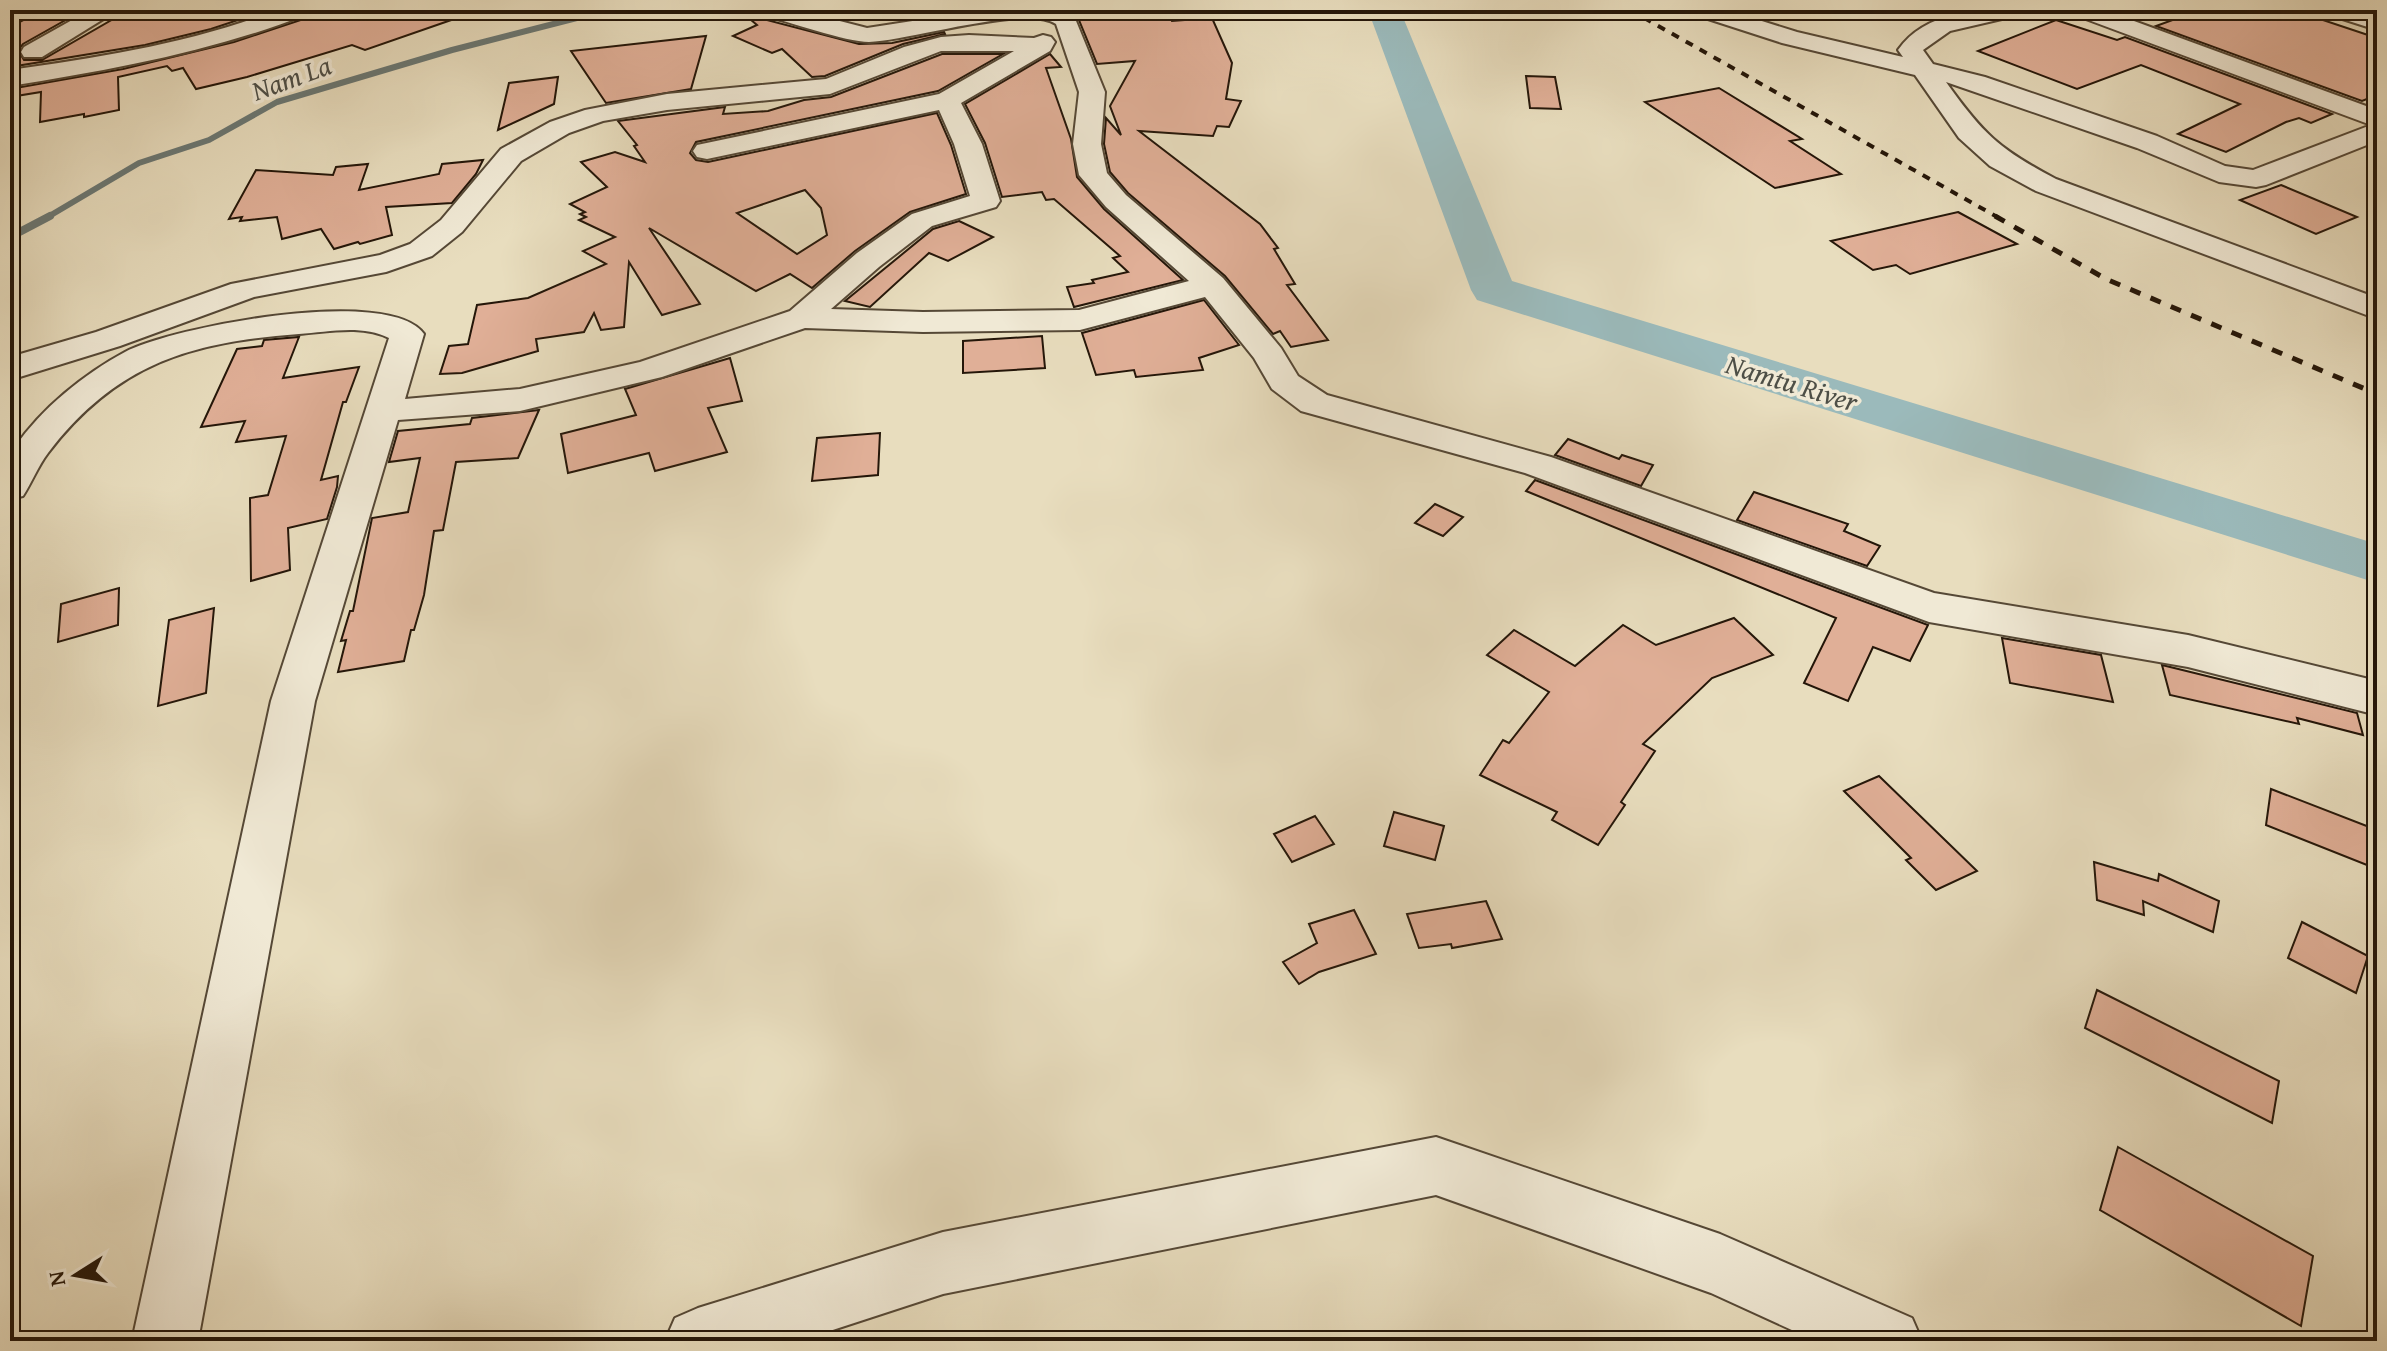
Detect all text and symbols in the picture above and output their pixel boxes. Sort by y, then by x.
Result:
water label: Nam La [245,44,337,111]
water label: Namtu River [1720,342,1864,422]
north arrow [36,1235,116,1315]
text: N [39,1268,73,1289]

